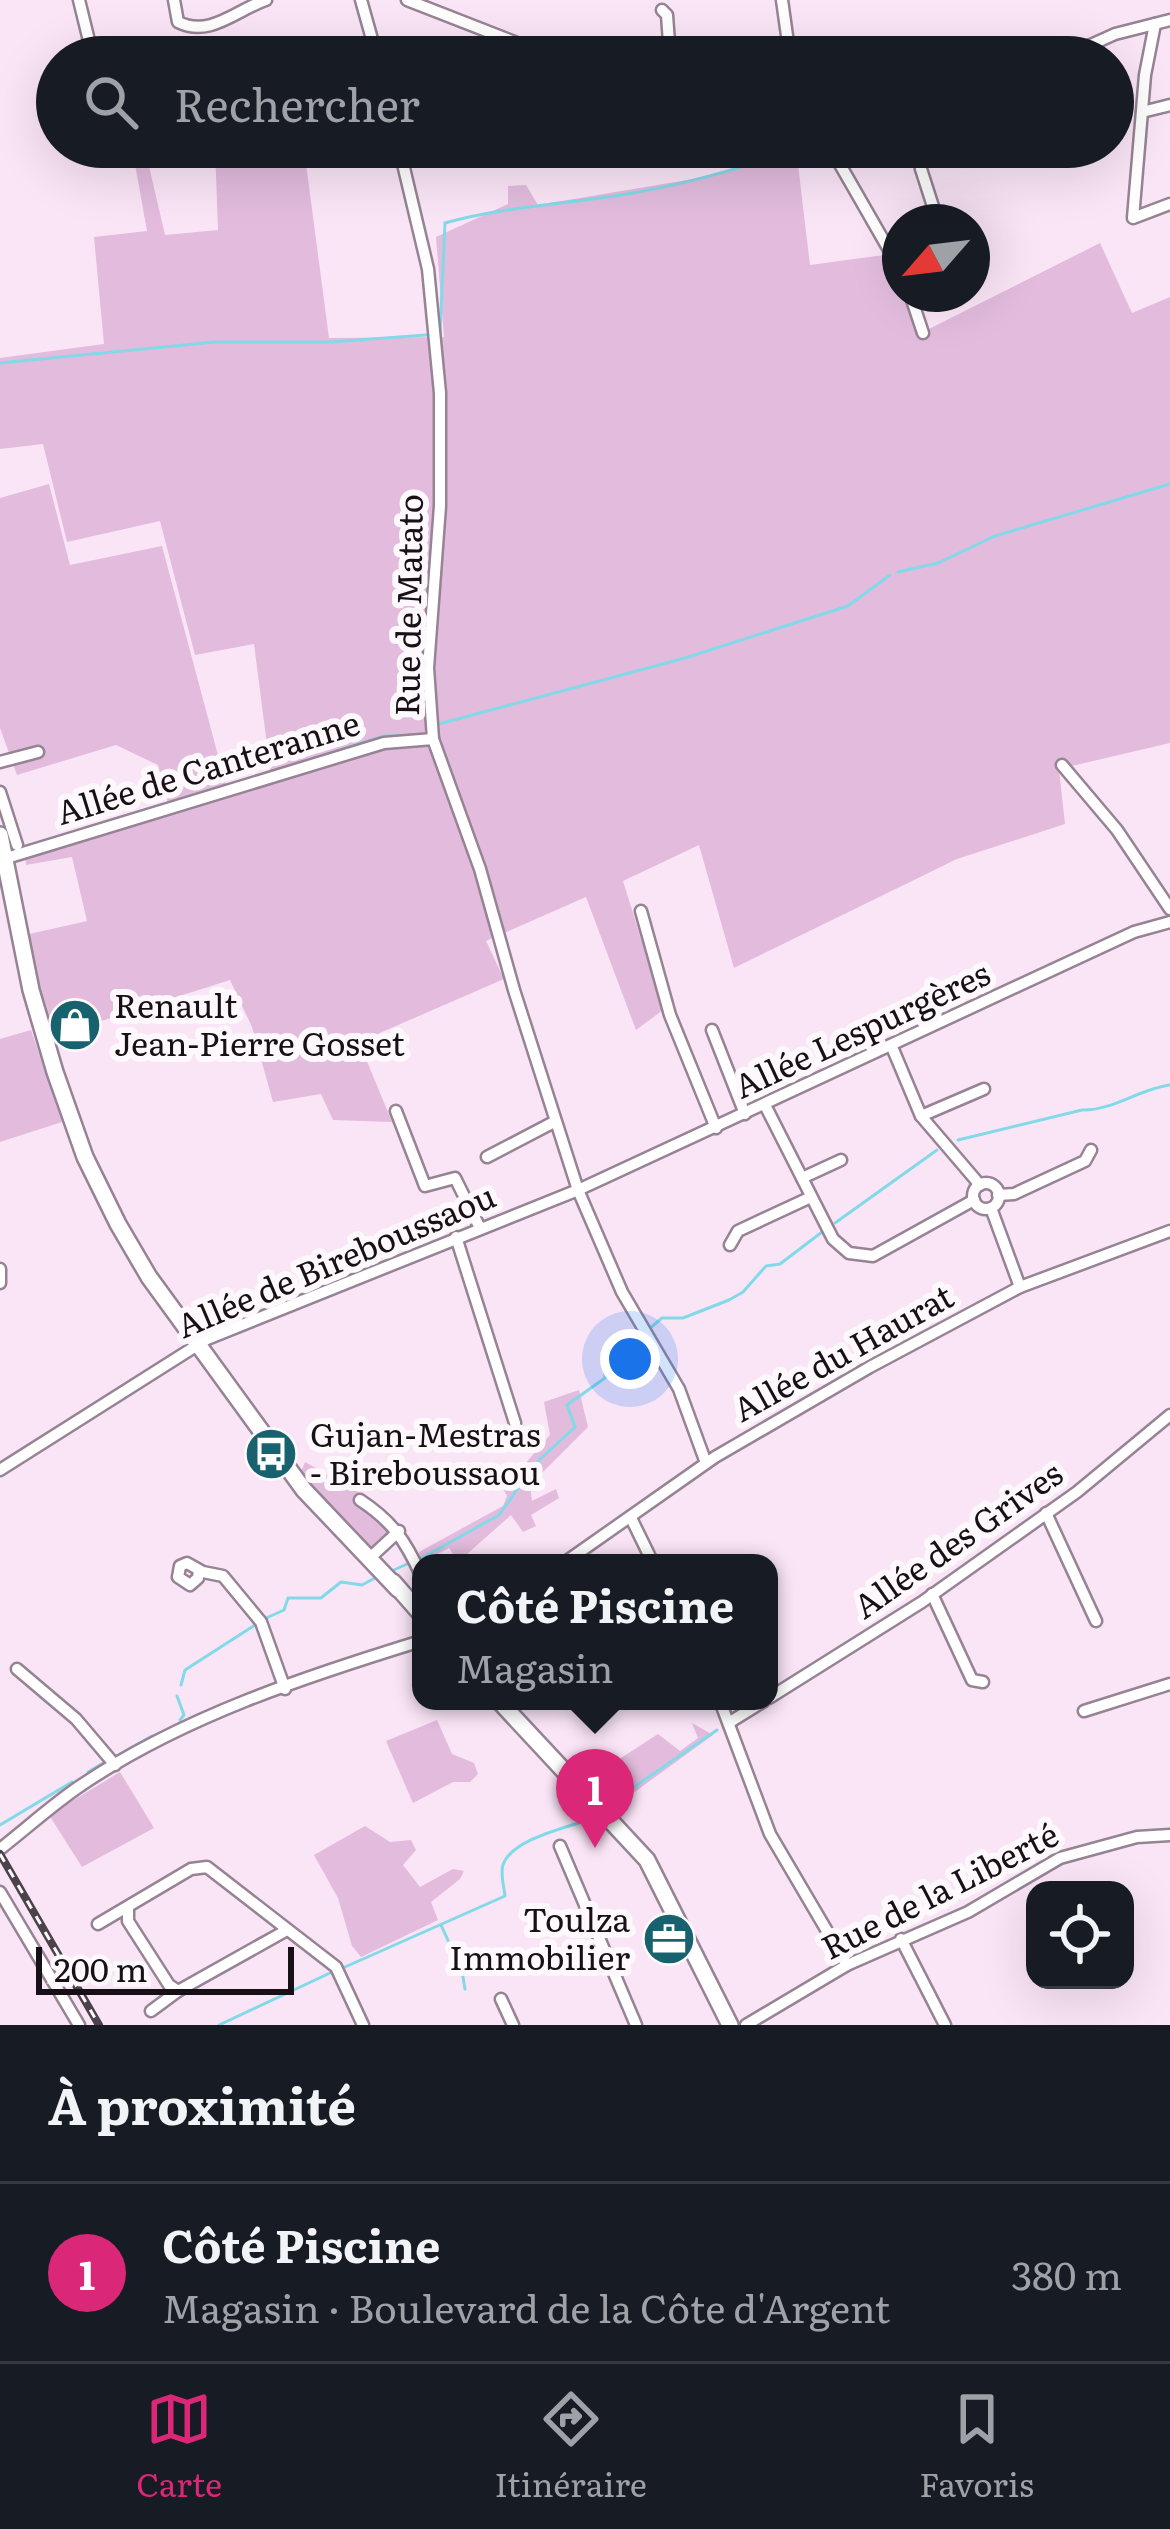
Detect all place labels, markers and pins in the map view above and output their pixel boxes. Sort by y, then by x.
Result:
place label: Renault Jean-Pierre Gosset [114,979,406,1066]
shop icon: Renault Jean-Pierre Gosset [47,997,103,1053]
place label: Gujan-Mestras - Bireboussaou [310,1408,541,1495]
bus stop icon: Gujan-Mestras - Bireboussaou [243,1426,299,1482]
pin: 1 [556,1749,634,1848]
place label: Toulza Immobilier [449,1893,630,1980]
office icon: Toulza Immobilier [641,1911,697,1967]

